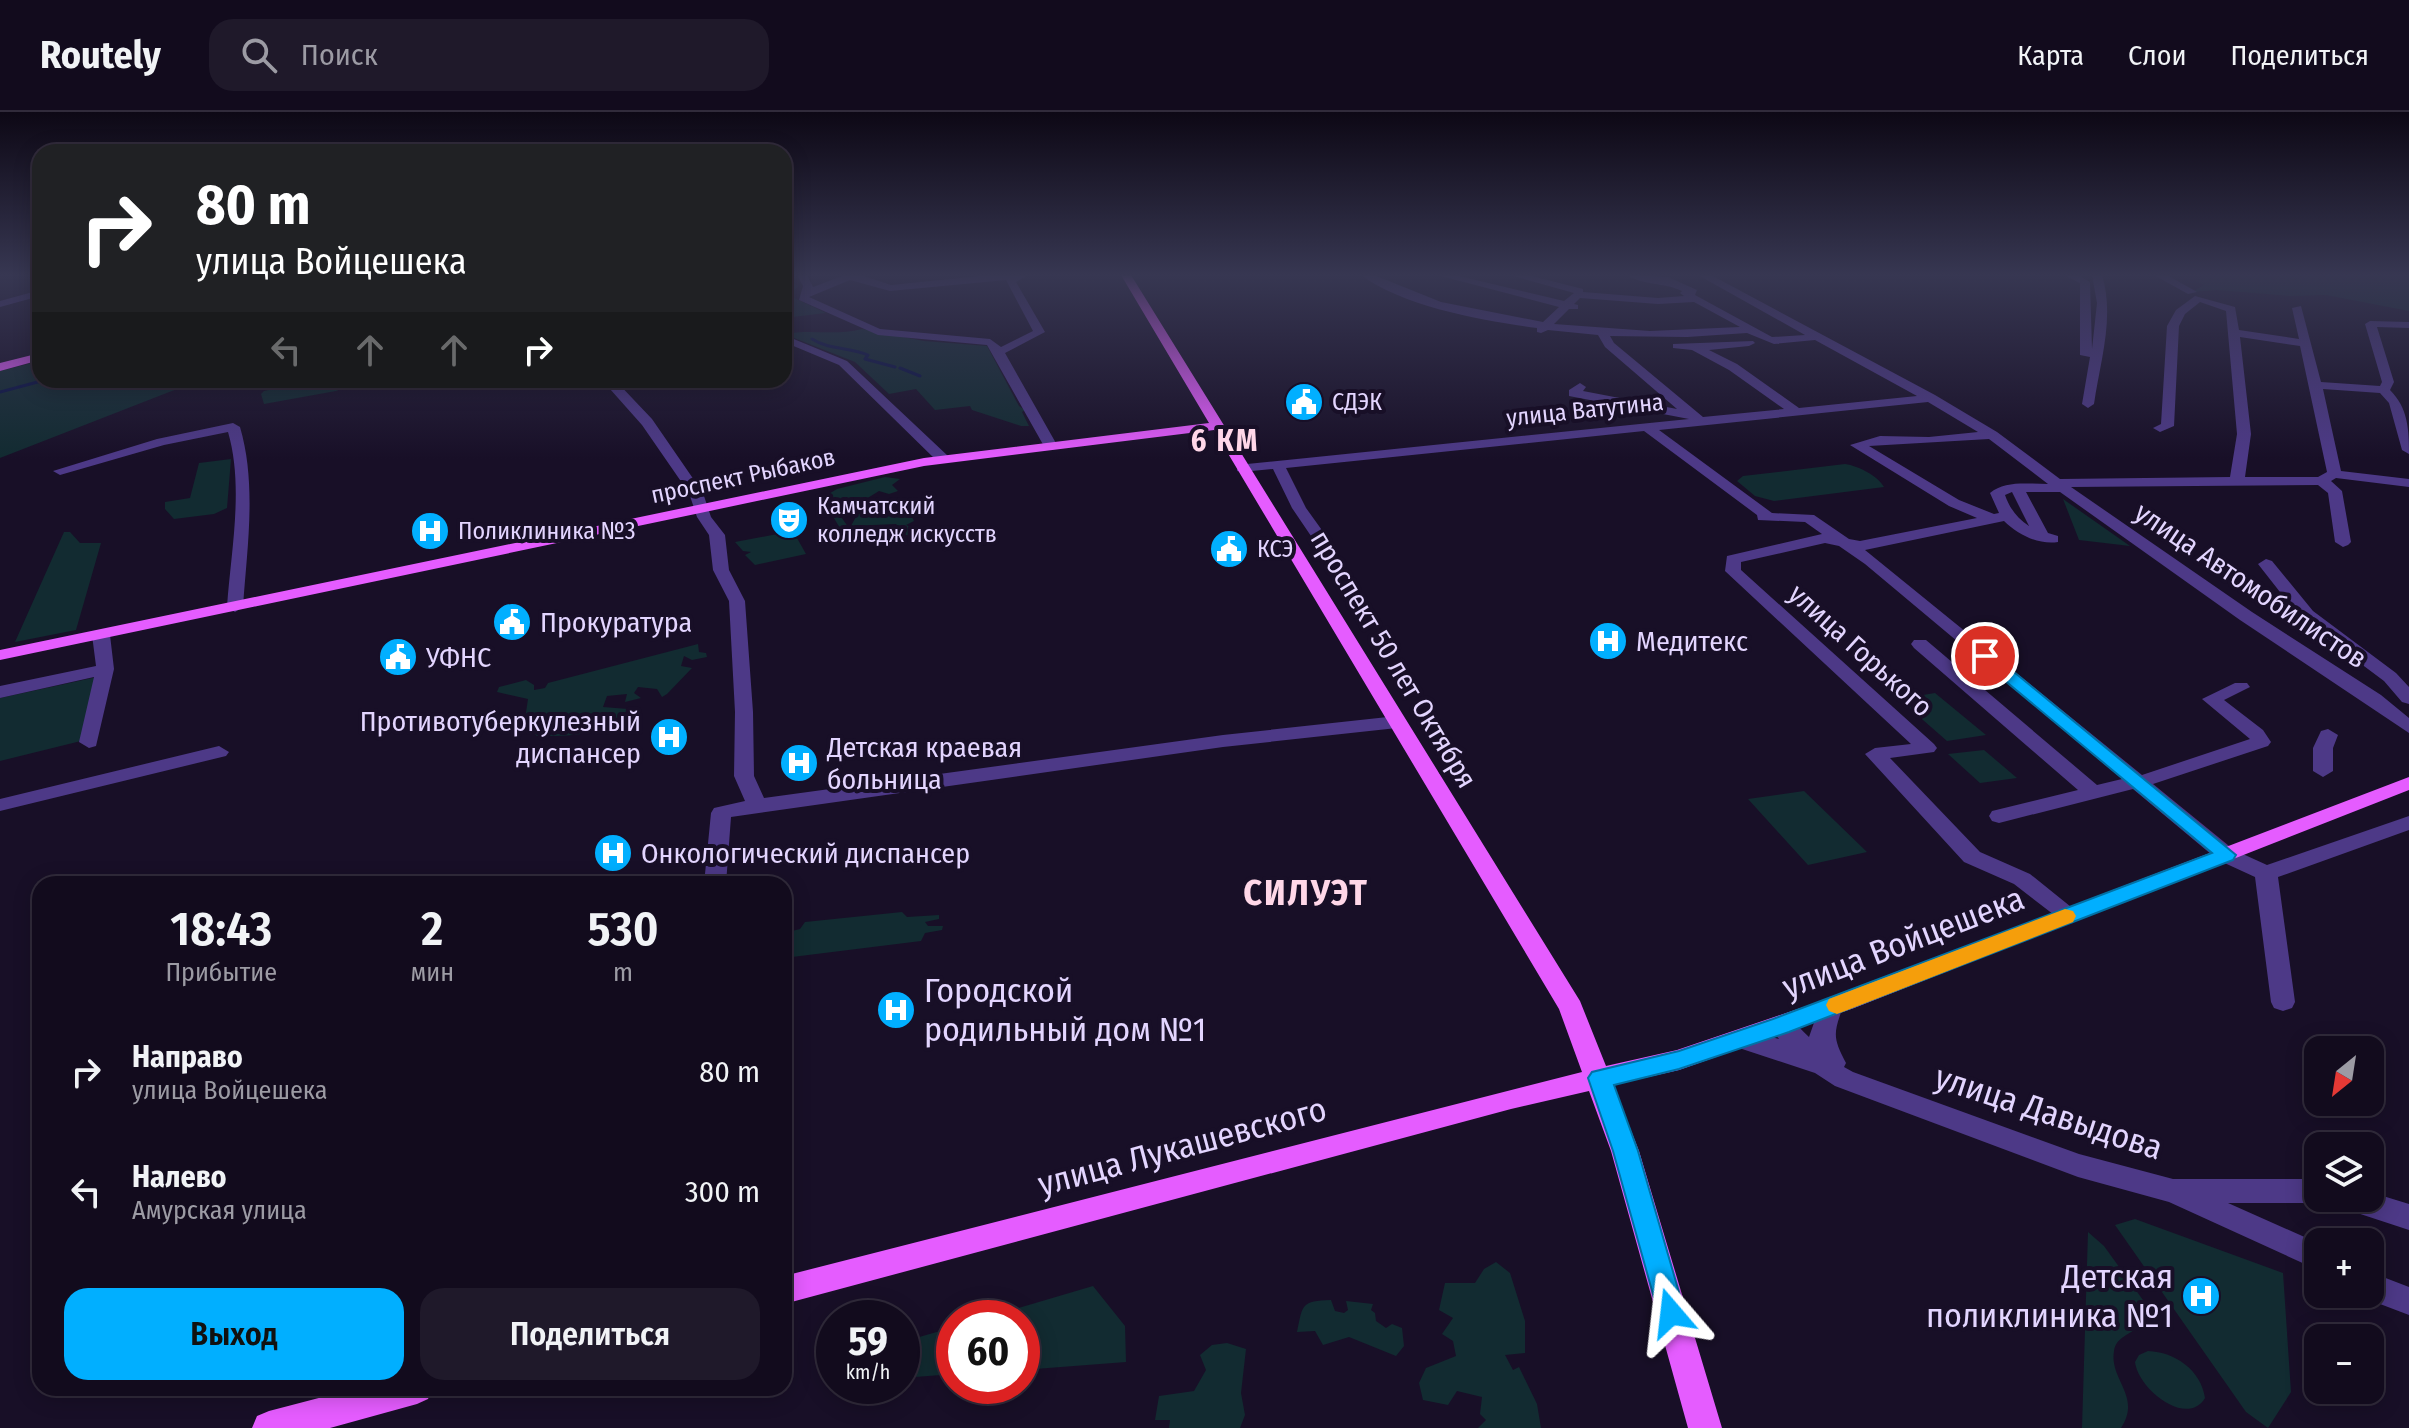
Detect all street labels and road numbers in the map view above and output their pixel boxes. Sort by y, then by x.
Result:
street label: улица Ватутина [1505,388,1665,432]
street label: проспект Рыбаков [648,443,838,509]
street label: улица Автомобилистов [2128,496,2373,675]
street label: проспект 50 лет Октября [1304,525,1483,794]
street label: улица Горького [1782,577,1939,723]
street label: улица Войцешека [1777,878,2030,1007]
street label: улица Давыдова [1930,1056,2168,1169]
street label: улица Лукашевского [1033,1088,1331,1205]

